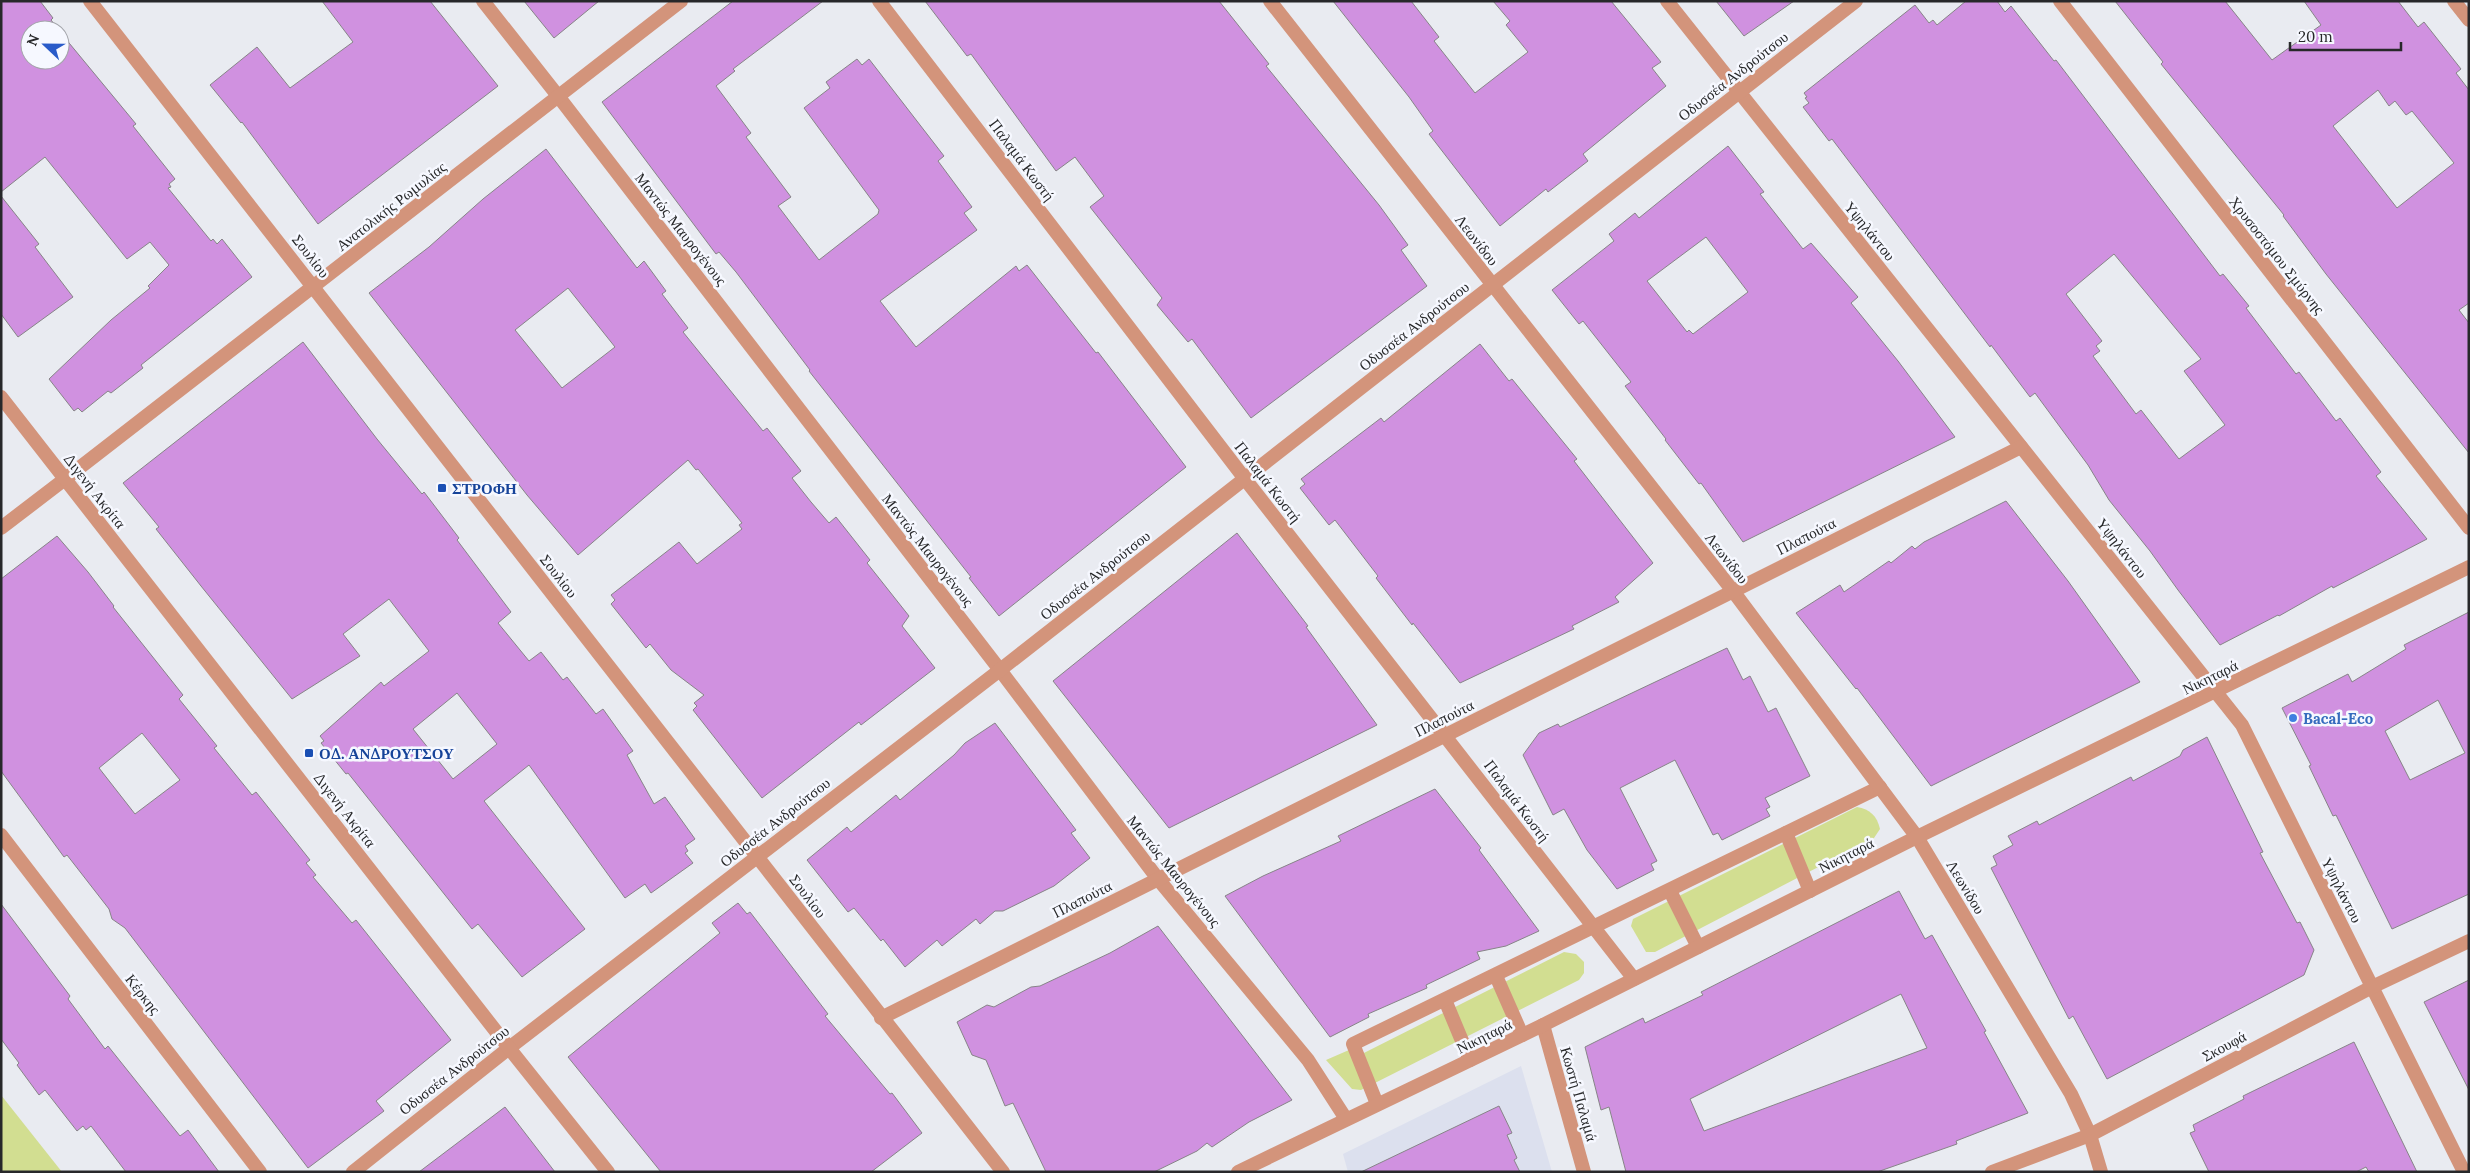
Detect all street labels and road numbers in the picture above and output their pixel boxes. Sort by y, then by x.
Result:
street label: Οδυσσέα Ανδρούτσου [1674,27,1792,125]
street label: Παλαμά Κωστή [985,115,1059,205]
street label: Ανατολικής Ρωμυλίας [332,157,450,255]
street label: Μαντώς Μαυρογένους [631,169,731,289]
street label: Χρυσοστόμου Σμύρνης [2225,192,2329,318]
street label: Υψηλάντου [1840,197,1900,265]
street label: Λεωνίδου [1451,211,1503,269]
street label: Σουλίου [288,230,334,282]
street label: Οδυσσέα Ανδρούτσου [1355,277,1473,375]
street label: Παλαμά Κωστή [1230,438,1306,526]
street label: Διγενή Ακρίτα [60,450,130,532]
street label: Μαντώς Μαυρογένους [878,490,978,610]
street label: Πλαπούτα [1773,513,1839,559]
street label: Υψηλάντου [2093,514,2151,582]
street label: Οδυσσέα Ανδρούτσου [1036,526,1154,624]
street label: Λεωνίδου [1701,529,1753,587]
street label: Σουλίου [536,550,582,602]
street label: Νικηταρά [2179,655,2241,699]
street label: Πλαπούτα [1411,695,1477,741]
street label: Παλαμά Κωστή [1480,756,1554,846]
street label: Διγενή Ακρίτα [310,769,380,851]
street label: Οδυσσέα Ανδρούτσου [716,773,834,871]
street label: Μαντώς Μαυρογένους [1123,811,1225,931]
street label: Νικηταρά [1815,833,1877,877]
street label: Υψηλάντου [2317,854,2367,926]
street label: Λεωνίδου [1942,856,1990,918]
street label: Σουλίου [785,870,831,922]
street label: Πλαπούτα [1049,876,1115,922]
street label: Κέρκης [121,970,165,1018]
street label: Νικηταρά [1453,1014,1515,1058]
street label: Οδυσσέα Ανδρούτσου [395,1021,513,1119]
street label: Σκουφά [2199,1026,2250,1066]
street label: Κωστή Παλαμά [1556,1045,1602,1144]

